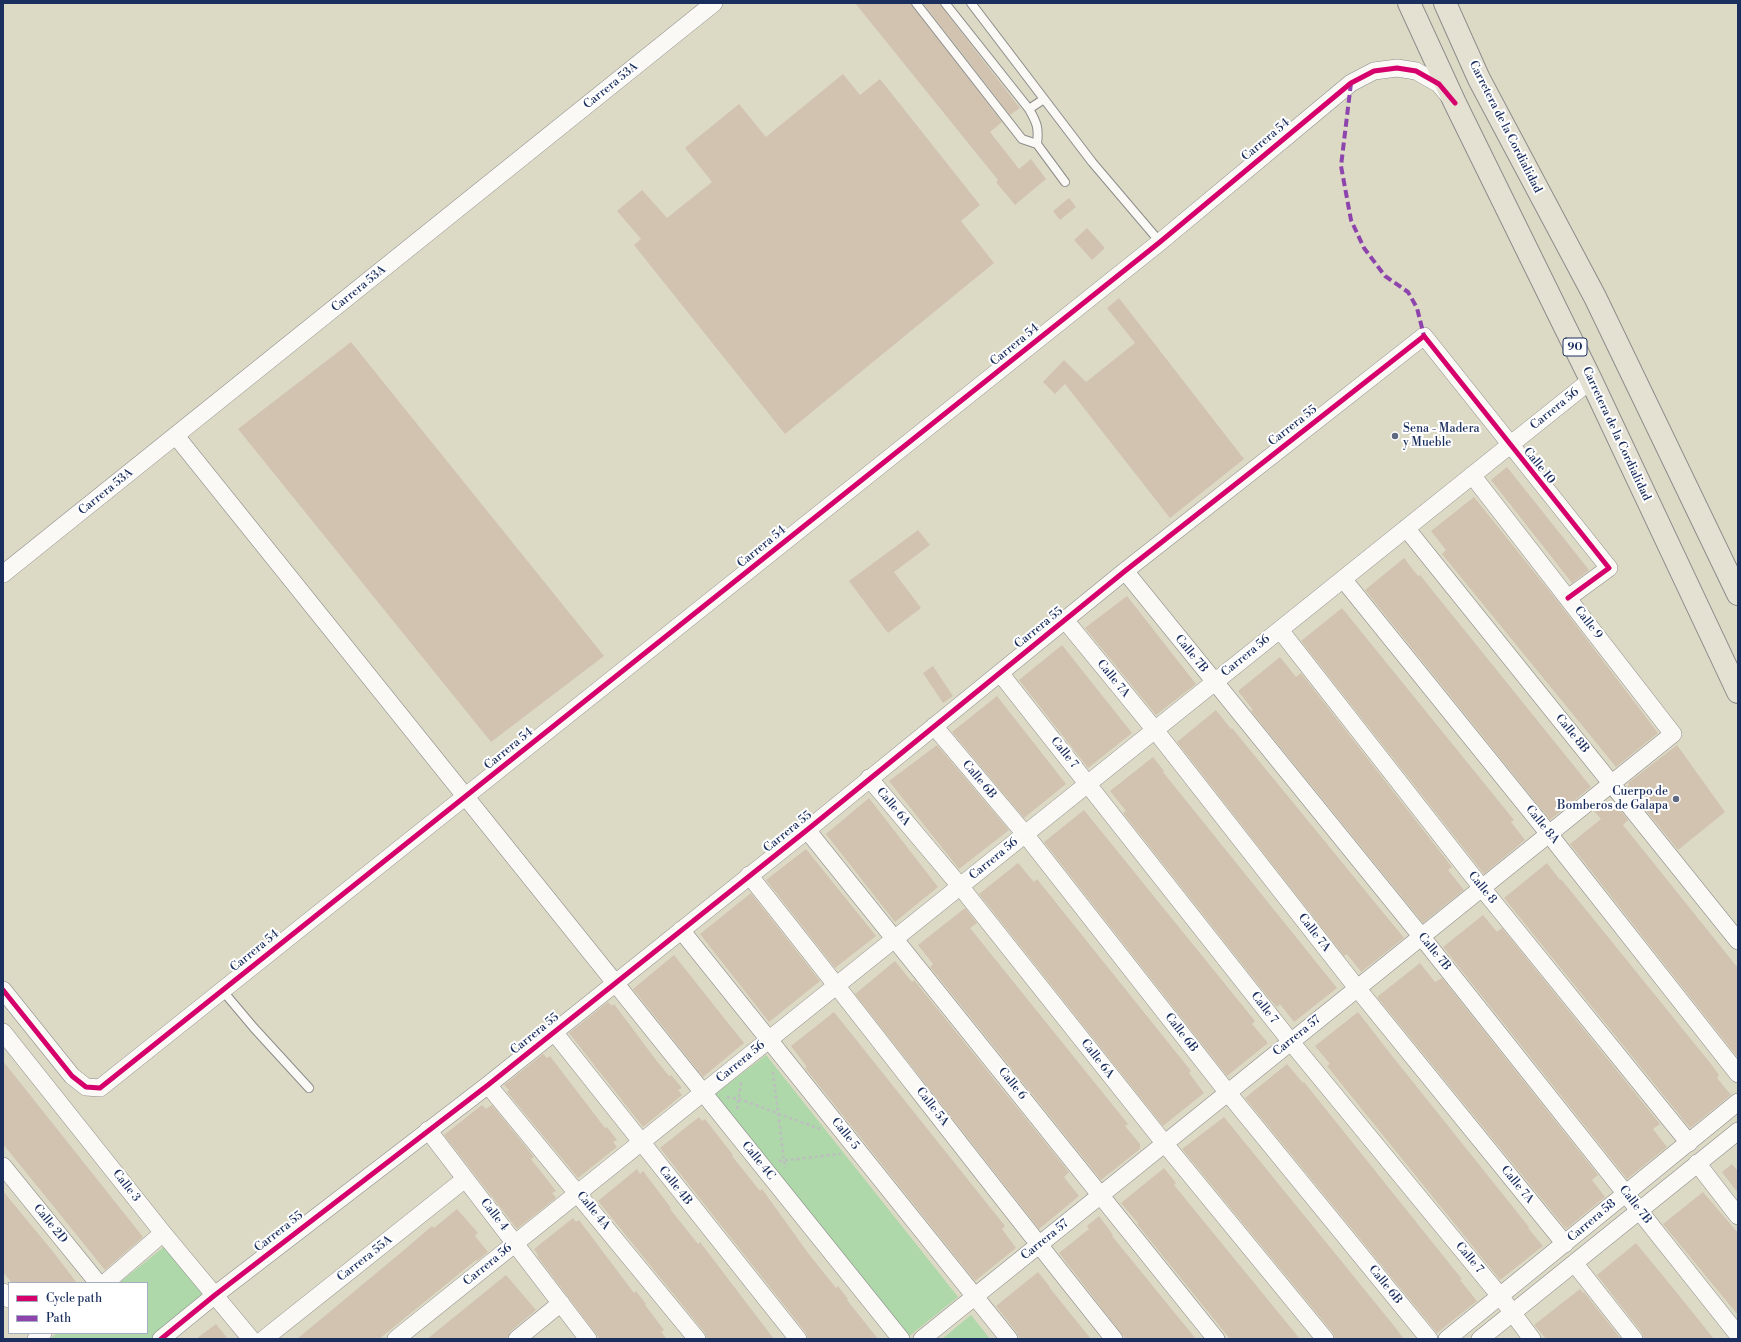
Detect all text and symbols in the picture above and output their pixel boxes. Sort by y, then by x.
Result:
street label: Carretera de la Cordialidad [1465,59,1545,195]
street label: Carrera 53A [581,60,641,112]
street label: Carrera 54 [1239,116,1293,164]
street label: Carrera 53A [329,263,389,315]
street label: Carrera 54 [988,321,1042,369]
road number: 90 [1563,338,1587,356]
street label: Carretera de la Cordialidad [1579,365,1653,503]
street label: Carrera 56 [1528,385,1582,433]
street label: Carrera 55 [1266,403,1320,449]
place label: Sena - Madera y Mueble [1403,422,1480,450]
marker: Sena - Madera y Mueble [1390,431,1400,441]
street label: Calle 10 [1520,445,1558,487]
street label: Carrera 53A [76,466,136,518]
street label: Carrera 54 [735,523,789,571]
street label: Carrera 55 [1012,604,1066,652]
street label: Calle 9 [1571,604,1605,642]
street label: Calle 7B [1171,632,1211,676]
street label: Carrera 56 [1219,632,1273,680]
street label: Calle 7A [1093,657,1133,701]
street label: Calle 8B [1552,712,1592,756]
street label: Carrera 54 [482,725,536,773]
street label: Calle 7 [1047,734,1081,772]
street label: Calle 6B [959,758,999,802]
street label: Calle 6A [873,785,913,829]
place label: Cuerpo de Bomberos de Galapa [1557,785,1668,813]
marker: Cuerpo de Bomberos de Galapa [1671,794,1681,804]
street label: Calle 8A [1522,803,1562,847]
street label: Carrera 55 [761,808,815,856]
street label: Carrera 56 [967,835,1021,883]
street label: Calle 8 [1465,869,1499,907]
street label: Calle 7A [1295,911,1333,955]
street label: Carrera 54 [228,927,282,975]
street label: Calle 7B [1414,930,1454,974]
street label: Calle 7 [1247,989,1281,1027]
street label: Carrera 55 [508,1010,562,1058]
street label: Calle 6B [1161,1011,1201,1055]
street label: Carrera 57 [1270,1013,1324,1059]
street label: Calle 6A [1077,1037,1117,1081]
street label: Carrera 56 [714,1038,768,1086]
street label: Calle 6 [995,1065,1029,1103]
street label: Calle 5A [913,1085,951,1129]
street label: Calle 5 [828,1115,862,1153]
street label: Calle 4C [738,1139,778,1183]
street label: Calle 7A [1497,1163,1537,1207]
street label: Calle 4B [655,1164,695,1208]
street label: Calle 3 [109,1167,143,1205]
street label: Calle 7B [1616,1183,1654,1227]
street label: Calle 4A [573,1189,613,1233]
street label: Calle 4 [477,1196,511,1234]
street label: Carrera 58 [1565,1197,1619,1245]
street label: Calle 2D [30,1202,70,1246]
street label: Carrera 55 [252,1209,306,1255]
street label: Carrera 57 [1018,1217,1072,1263]
street label: Carrera 55A [335,1233,395,1285]
street label: Calle 7 [1452,1240,1486,1276]
street label: Carrera 56 [461,1241,515,1289]
street label: Calle 6B [1365,1263,1405,1307]
legend [8,1282,148,1334]
text: Cycle path [46,1291,102,1306]
text: Path [46,1311,71,1326]

